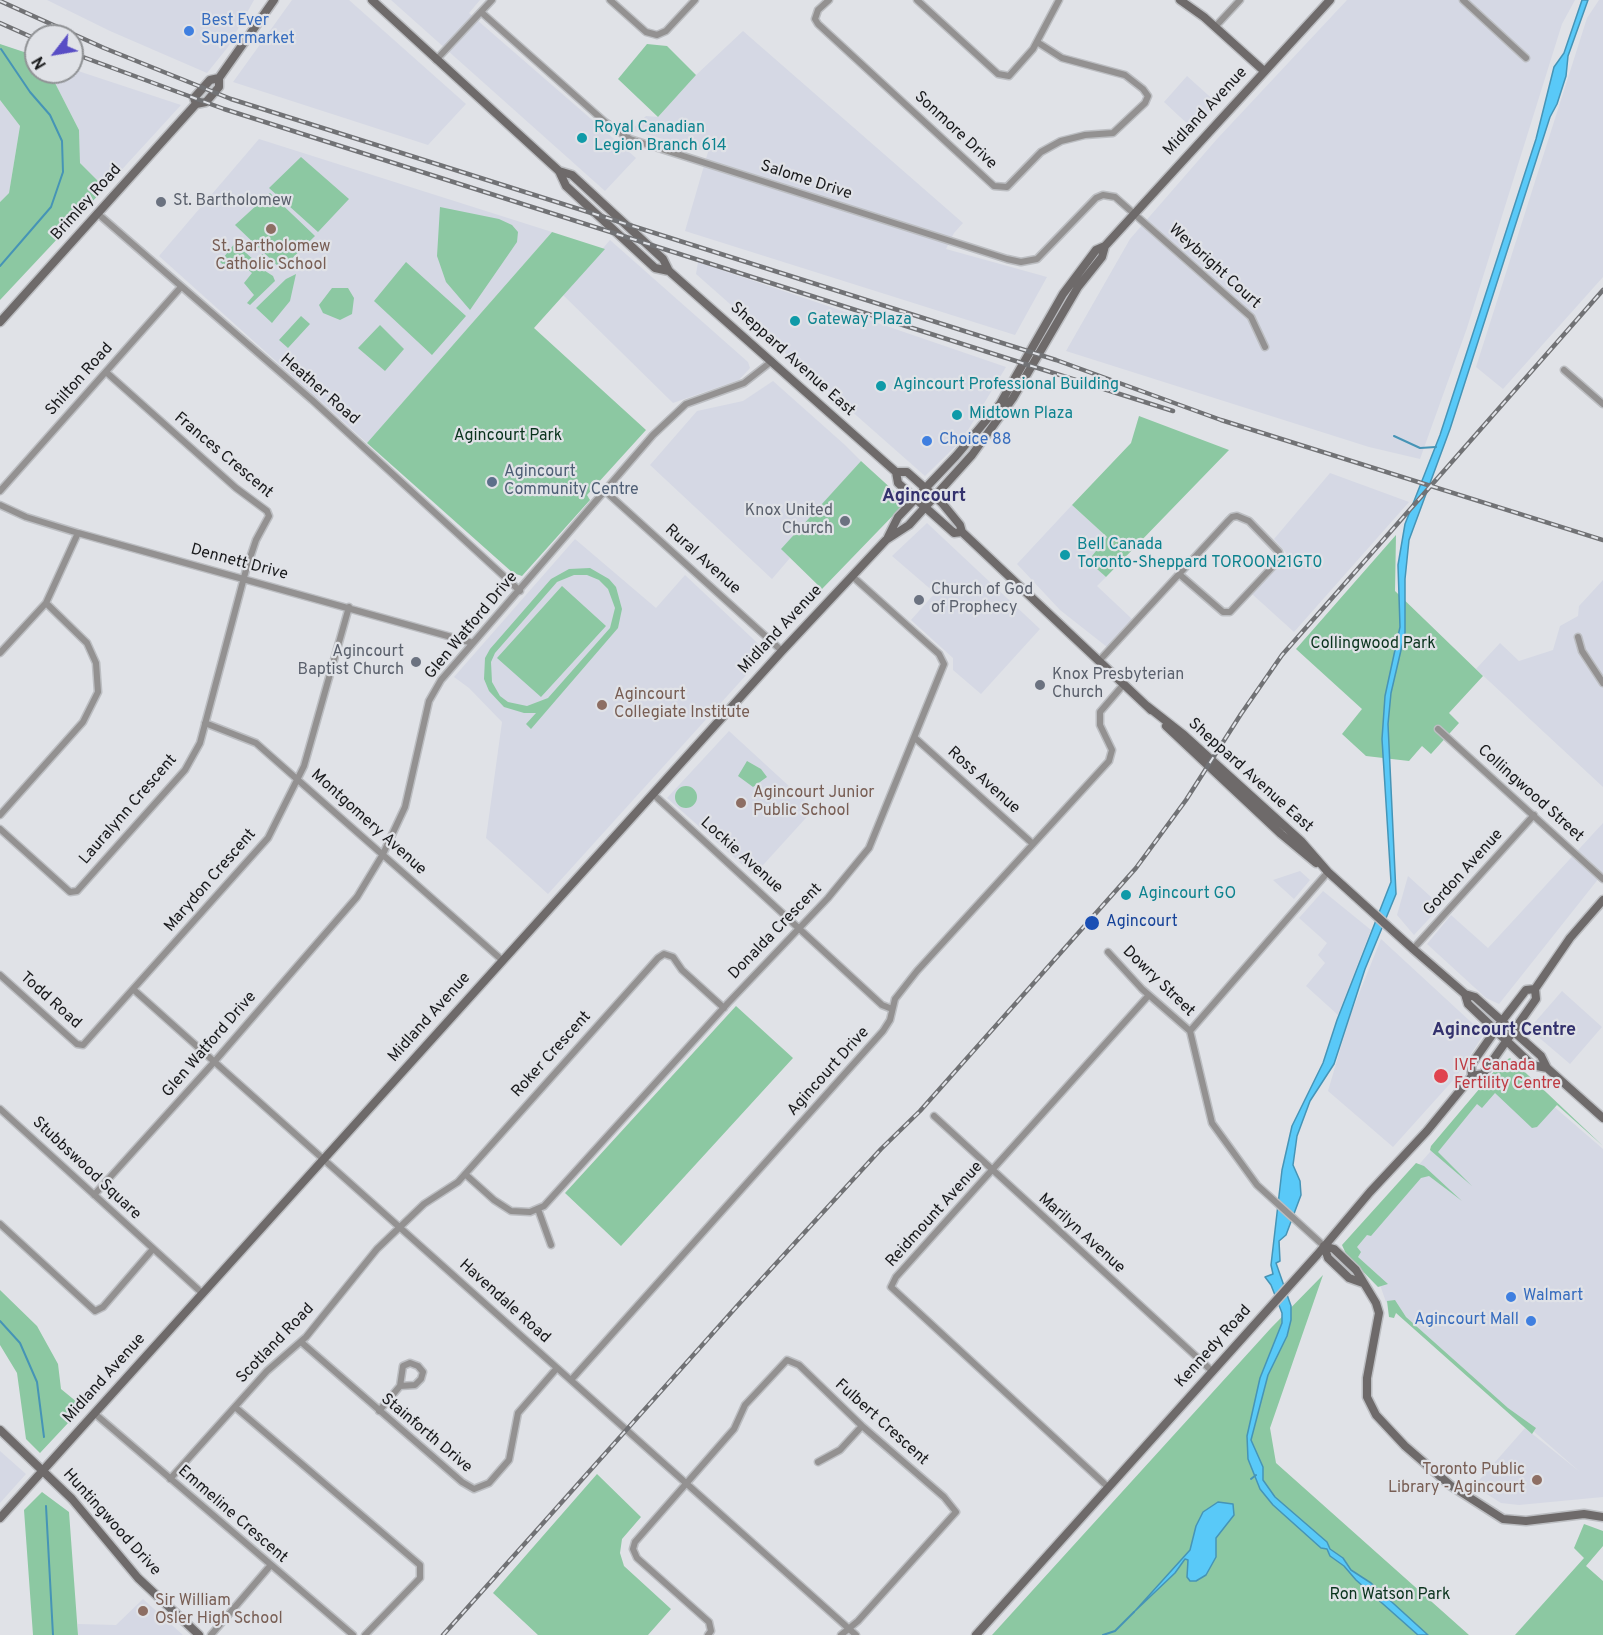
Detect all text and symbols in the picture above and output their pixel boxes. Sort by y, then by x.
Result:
place label: Best Ever Supermarket [201,12,295,50]
north arrow [24,24,84,84]
marker: Best Ever Supermarket [182,24,196,38]
text: N [29,52,52,72]
street label: Midland Avenue [1160,64,1252,160]
street label: Sonmore Drive [910,88,1000,174]
place label: Royal Canadian Legion Branch 614 [594,119,727,157]
marker: Royal Canadian Legion Branch 614 [575,131,589,145]
street label: Salome Drive [758,157,854,205]
street label: Brimley Road [48,161,126,245]
place label: St. Bartholomew [173,192,292,212]
marker: St. Bartholomew [154,195,168,209]
street label: Weybright Court [1164,221,1264,313]
marker: St. Bartholomew Catholic School [264,222,278,236]
place label: St. Bartholomew Catholic School [212,238,330,276]
street label: Sheppard Avenue East [726,299,858,421]
place label: Gateway Plaza [807,311,912,331]
marker: Gateway Plaza [788,314,802,328]
street label: Shilton Road [42,340,118,420]
street label: Heather Road [275,350,363,430]
place label: Agincourt Professional Building [893,376,1119,396]
marker: Agincourt Professional Building [874,379,888,393]
place label: Midtown Plaza [969,405,1073,425]
marker: Midtown Plaza [950,408,964,422]
street label: Frances Crescent [170,409,276,503]
park label: Agincourt Park [454,427,562,447]
place label: Choice 88 [939,431,1012,451]
marker: Choice 88 [920,434,934,448]
place label: Agincourt Community Centre [504,463,639,501]
marker: Agincourt Community Centre [485,475,499,489]
district label: Agincourt [882,486,966,508]
place label: Knox United Church [745,502,833,540]
marker: Knox United Church [838,514,852,528]
street label: Rural Avenue [660,521,744,599]
place label: Bell Canada Toronto-Sheppard TOROON21GT0 [1077,536,1322,574]
street label: Dennett Drive [188,541,290,585]
marker: Bell Canada Toronto-Sheppard TOROON21GT0 [1058,548,1072,562]
street label: Glen Watford Drive [422,568,522,684]
place label: Church of God of Prophecy [931,581,1033,619]
street label: Midland Avenue [735,582,827,678]
marker: Church of God of Prophecy [912,593,926,607]
park label: Collingwood Park [1310,635,1436,655]
place label: Agincourt Baptist Church [298,643,404,681]
marker: Agincourt Baptist Church [409,655,423,669]
place label: Knox Presbyterian Church [1052,666,1184,704]
marker: Knox Presbyterian Church [1033,678,1047,692]
place label: Agincourt Collegiate Institute [614,686,750,724]
marker: Agincourt Collegiate Institute [595,698,609,712]
street label: Sheppard Avenue East [1184,715,1316,837]
street label: Collingwood Street [1473,741,1587,847]
street label: Ross Avenue [943,743,1023,819]
street label: Lauralynn Crescent [76,751,182,869]
street label: Montgomery Avenue [306,766,430,880]
place label: Agincourt Junior Public School [753,784,874,822]
marker: Agincourt Junior Public School [734,796,748,810]
street label: Lockie Avenue [696,814,786,898]
street label: Marydon Crescent [161,826,261,936]
street label: Gordon Avenue [1420,826,1508,920]
street label: Donalda Crescent [725,880,827,984]
place label: Agincourt GO [1138,885,1236,905]
marker: Agincourt GO [1119,888,1133,902]
place label: Agincourt [1106,913,1178,933]
marker: Agincourt [1083,914,1101,932]
street label: Dowry Street [1118,943,1198,1021]
street label: Todd Road [15,968,85,1034]
street label: Midland Avenue [385,969,475,1067]
street label: Glen Watford Drive [159,988,261,1102]
street label: Roker Crescent [508,1008,596,1102]
district label: Agincourt Centre [1432,1020,1576,1042]
street label: Agincourt Drive [784,1023,874,1121]
place label: IVF Canada Fertility Centre [1454,1057,1561,1095]
marker: IVF Canada Fertility Centre [1432,1067,1450,1085]
street label: Stubbswood Square [27,1114,145,1224]
street label: Reidmount Avenue [882,1158,988,1272]
street label: Marilyn Avenue [1034,1190,1128,1278]
street label: Havendale Road [454,1256,554,1348]
place label: Walmart [1523,1287,1583,1307]
marker: Walmart [1504,1290,1518,1304]
street label: Scotland Road [233,1300,319,1388]
street label: Kennedy Road [1172,1302,1256,1392]
place label: Agincourt Mall [1414,1311,1519,1331]
marker: Agincourt Mall [1524,1314,1538,1328]
street label: Midland Avenue [60,1330,150,1428]
street label: Fulbert Crescent [830,1376,932,1470]
street label: Stainforth Drive [376,1390,476,1478]
place label: Toronto Public Library - Agincourt [1388,1461,1525,1499]
street label: Emmeline Crescent [173,1462,291,1568]
street label: Huntingwood Drive [58,1466,164,1580]
marker: Toronto Public Library - Agincourt [1530,1473,1544,1487]
park label: Ron Watson Park [1330,1586,1450,1606]
place label: Sir William Osler High School [155,1592,283,1630]
marker: Sir William Osler High School [136,1604,150,1618]

